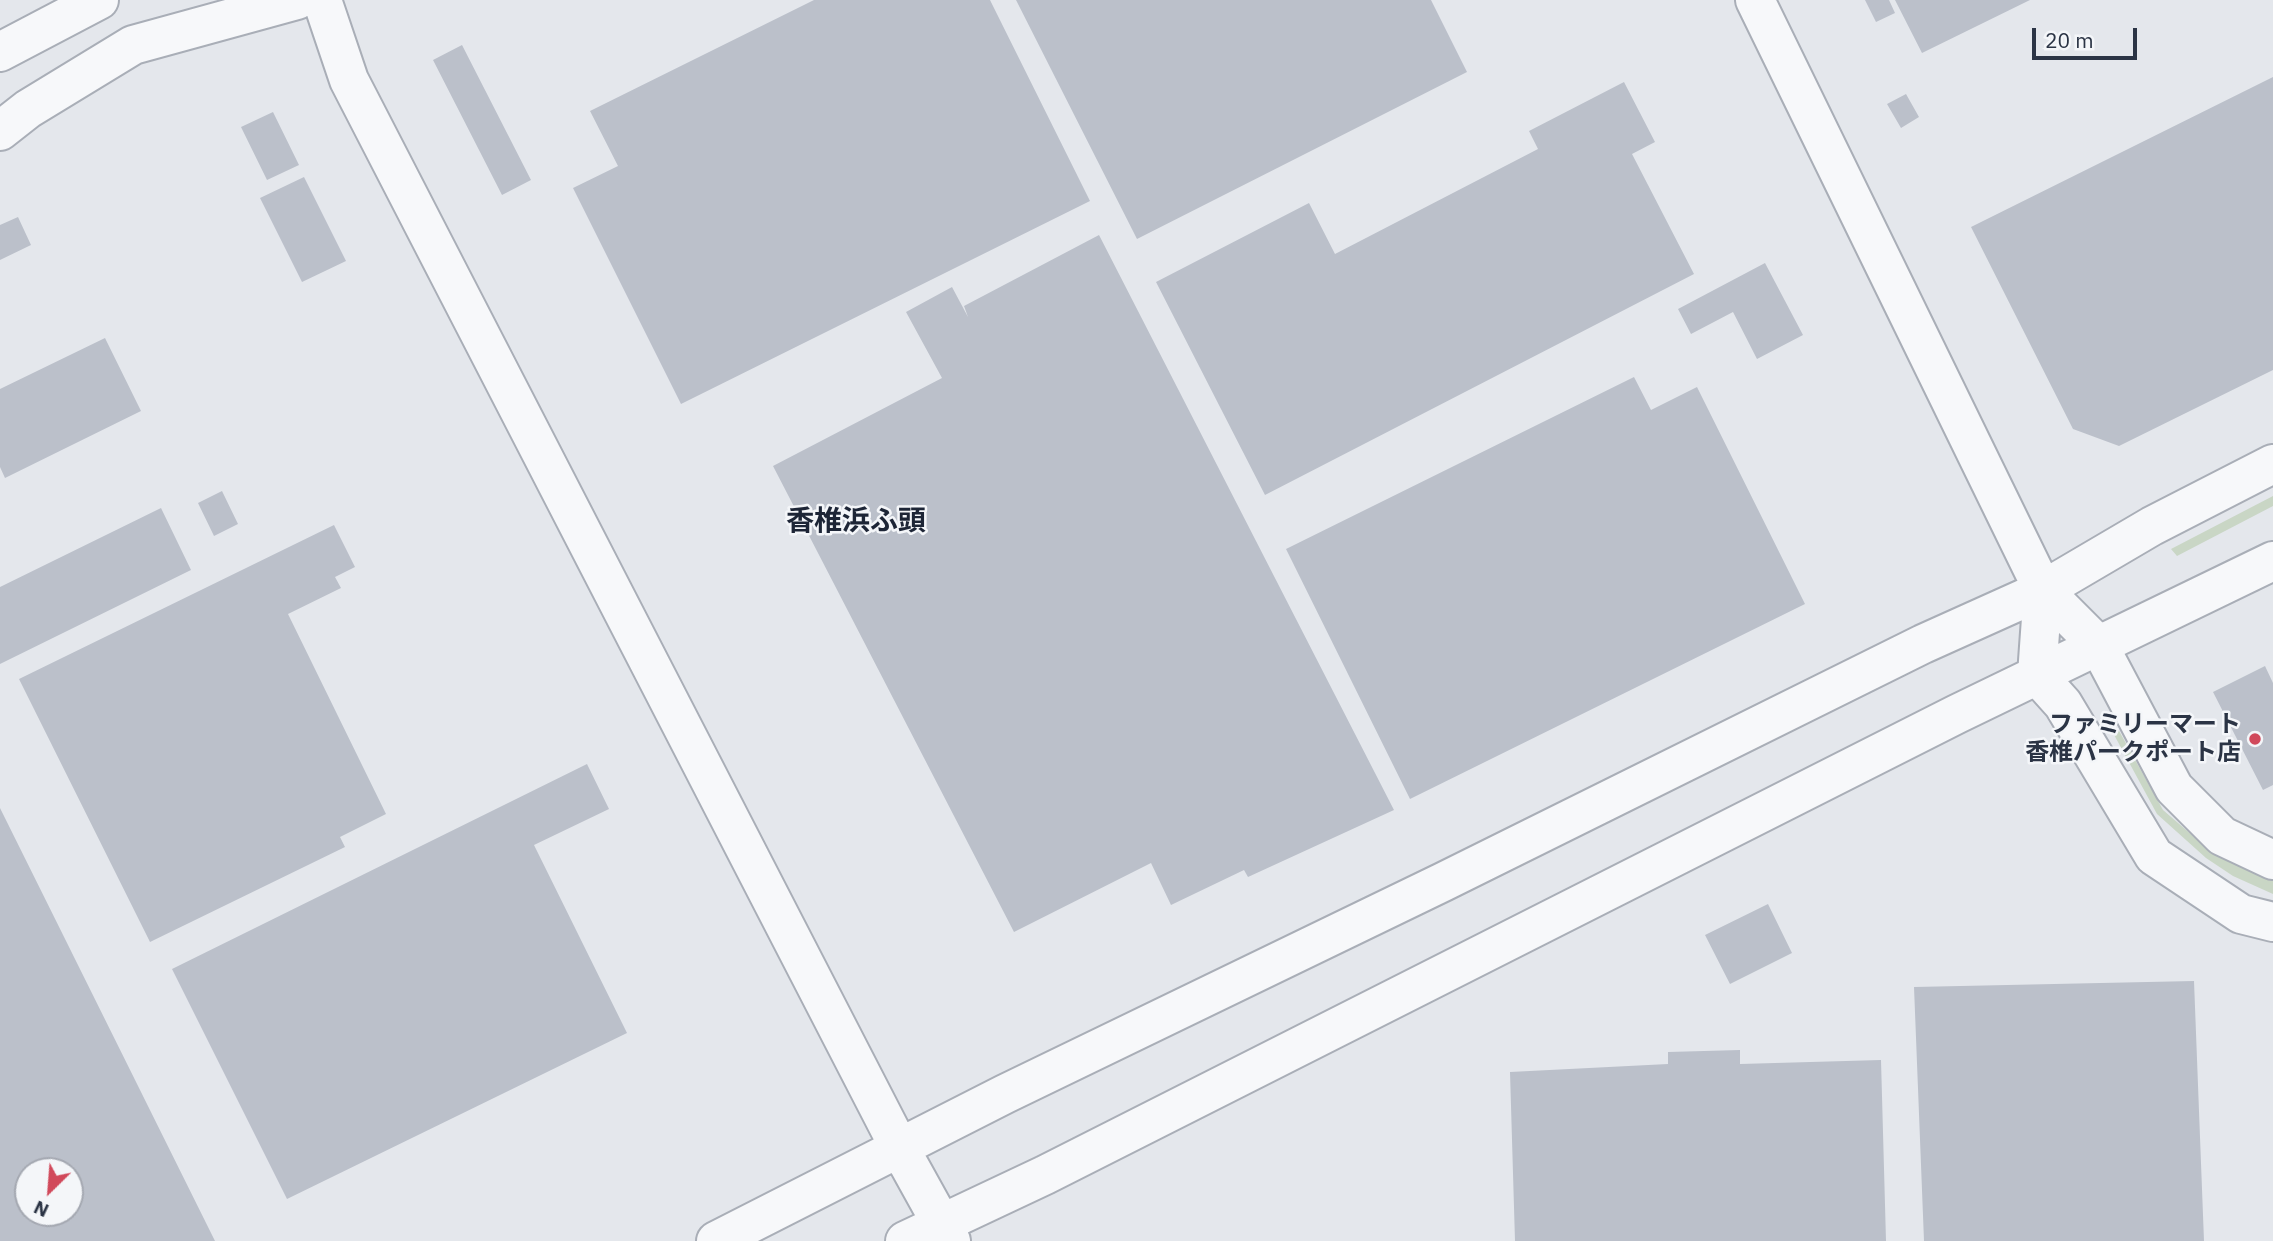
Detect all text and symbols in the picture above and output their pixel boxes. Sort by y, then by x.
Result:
scale bar [2035,14,2140,58]
text: 20 m [2045,26,2094,54]
district label: 香椎浜ふ頭 [786,505,926,539]
place label: ファミリーマート 香椎パークポート店 [2025,711,2241,767]
marker: ファミリーマート 香椎パークポート店 [2247,731,2263,747]
north arrow [14,1157,84,1227]
text: N [30,1195,52,1223]

